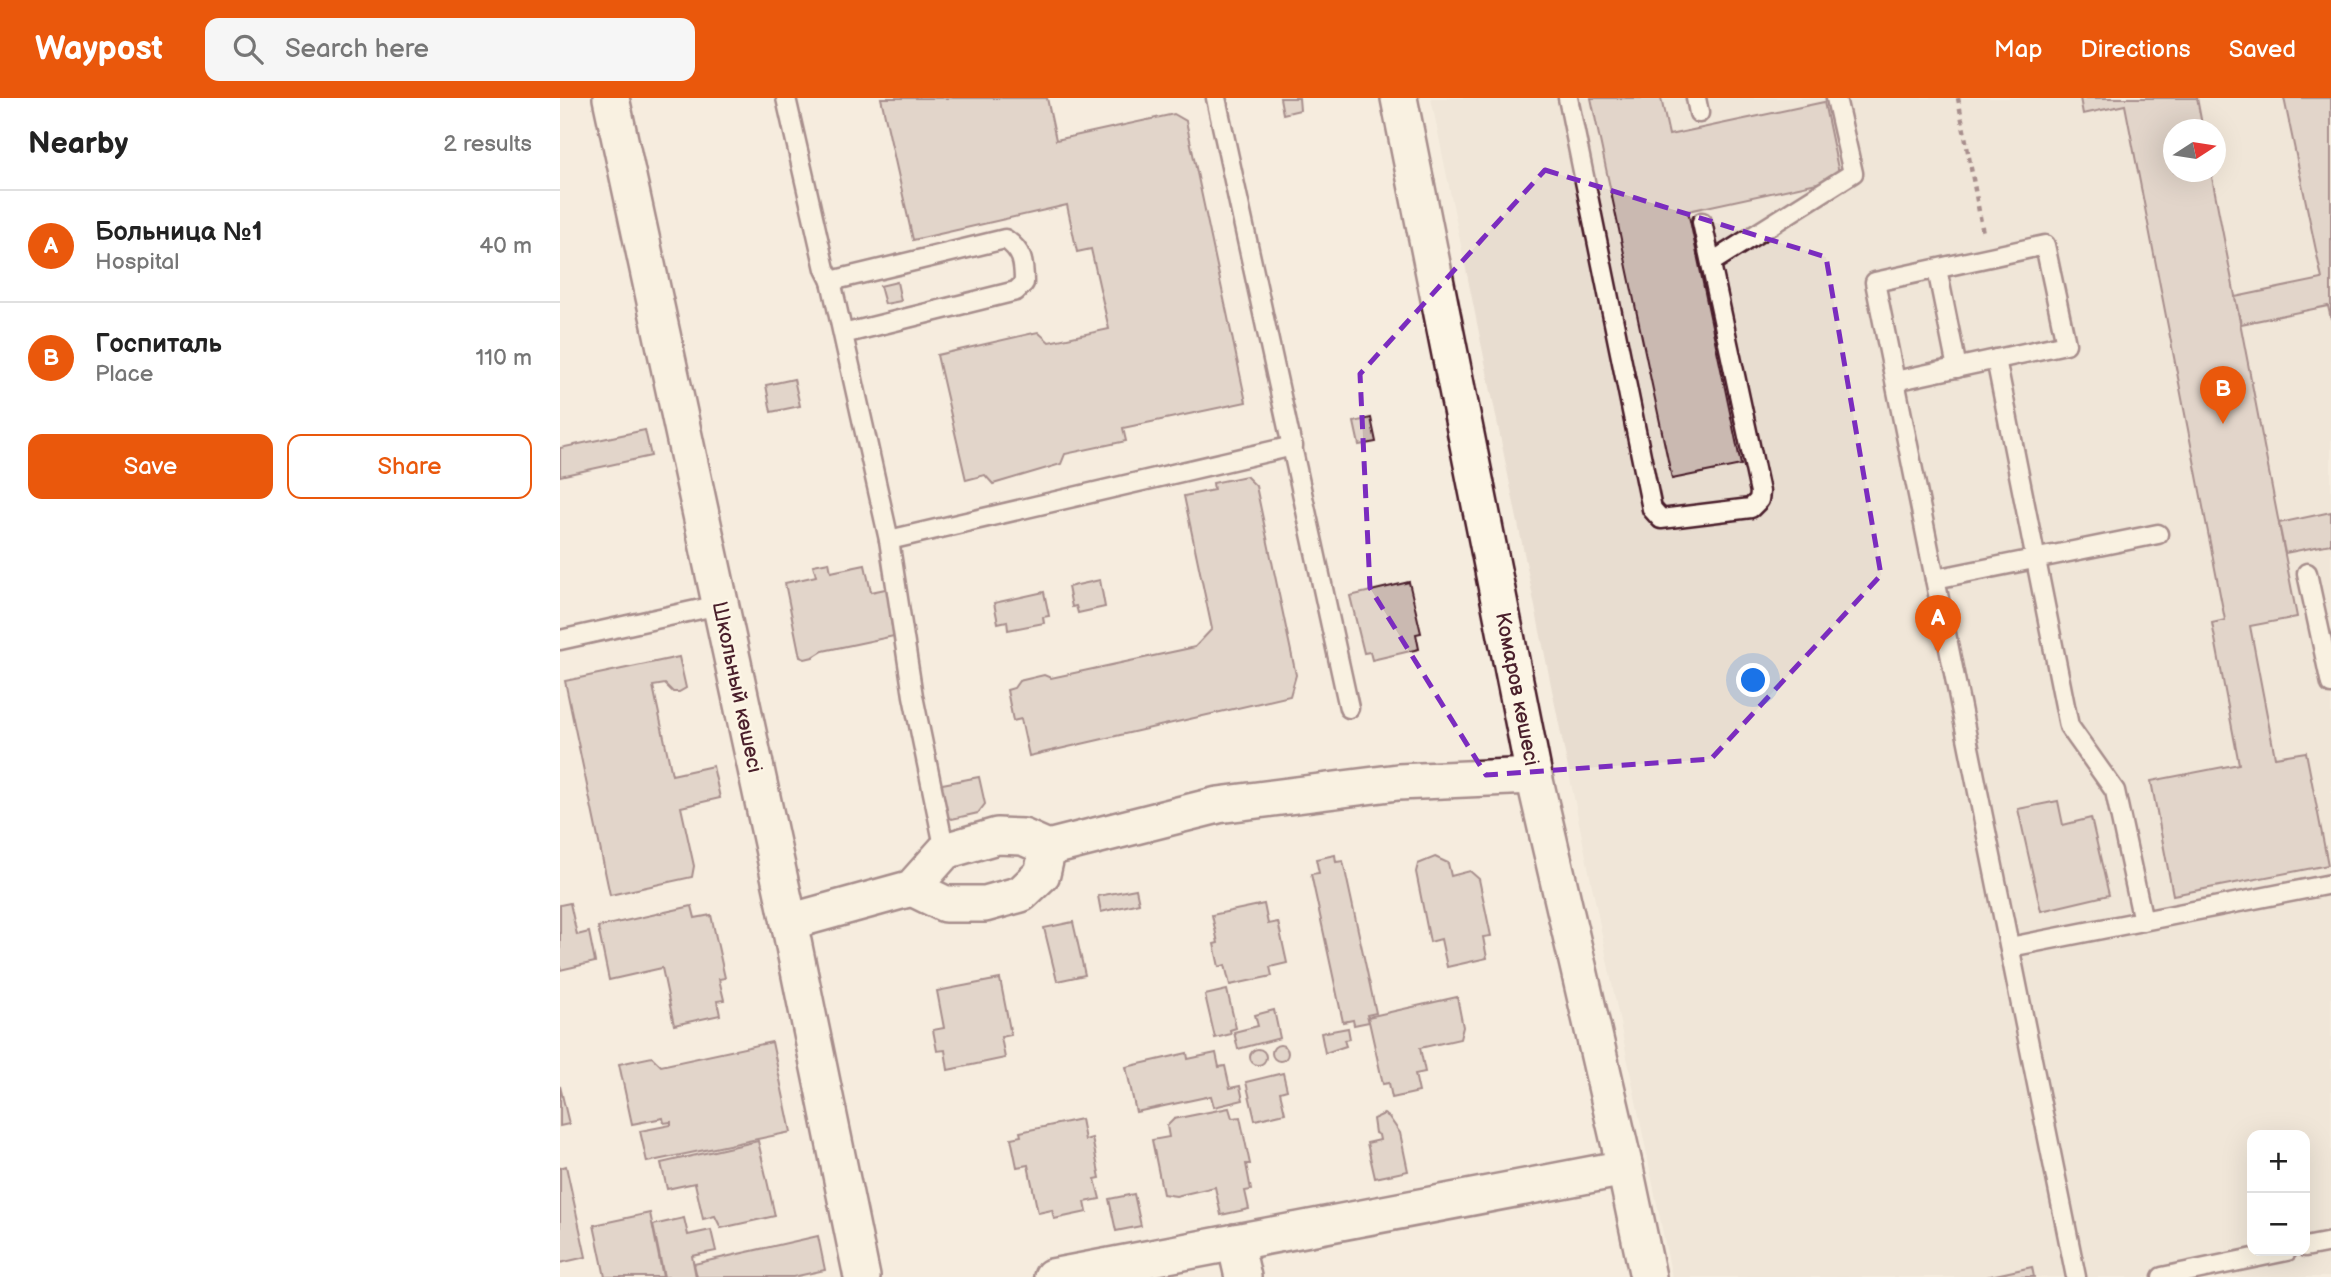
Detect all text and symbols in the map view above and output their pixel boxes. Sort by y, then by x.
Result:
search box [205,18,695,81]
text: Waypost [35,29,163,69]
icon: search [229,30,267,68]
text: Search here [285,34,429,65]
text: Map [1994,35,2042,64]
text: Directions [2080,35,2191,64]
text: Saved [2229,35,2296,64]
north arrow [2163,119,2226,182]
text: Nearby [28,126,128,162]
text: 2 results [443,130,532,158]
text: Больница №1 [95,217,263,248]
text: A [44,232,58,260]
text: 40 m [479,232,532,260]
text: Hospital [95,248,180,276]
text: Госпиталь [95,329,222,360]
text: B [43,344,59,372]
text: 110 m [475,344,532,372]
text: Place [95,360,153,388]
pin: B [2200,366,2246,424]
button: Save [28,434,273,499]
button: Share [287,434,532,499]
pin: A [1915,595,1961,653]
street label: Школьный көшесі [707,599,767,775]
street label: Комаров көшесі [1490,610,1544,768]
your location [1736,663,1770,697]
map controls [2247,1130,2310,1256]
button: + [2247,1130,2310,1193]
button: − [2247,1193,2310,1256]

